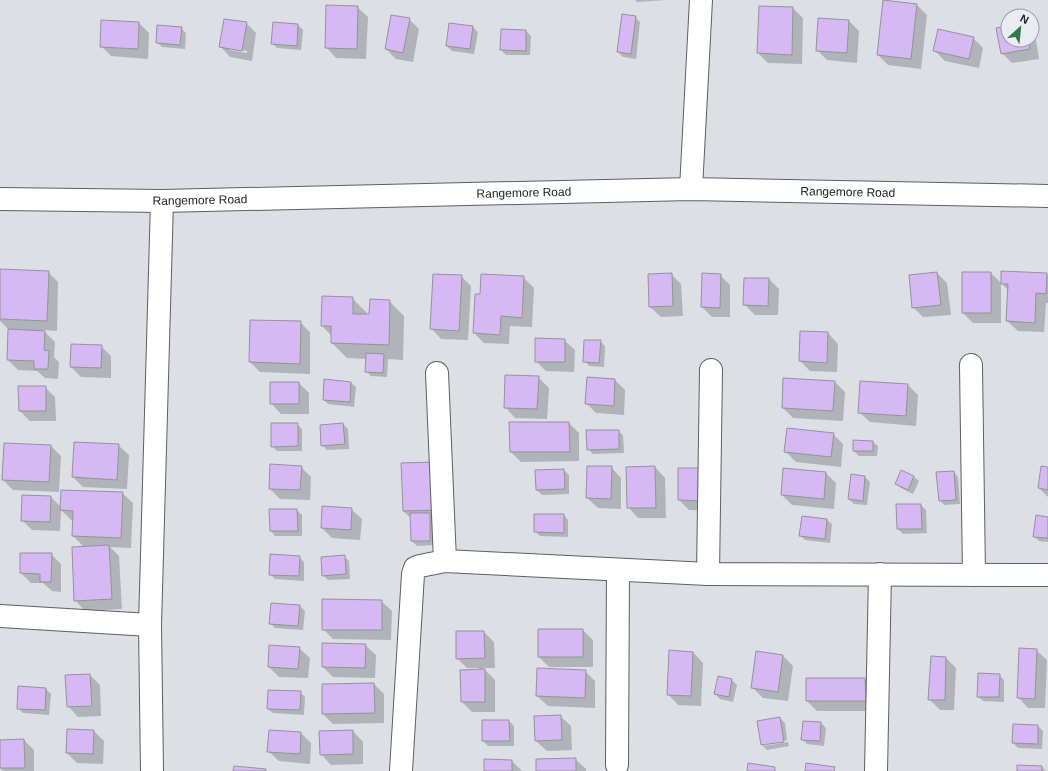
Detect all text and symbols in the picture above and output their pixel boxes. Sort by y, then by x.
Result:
north arrow [1000,8,1040,48]
text: N [1018,12,1031,26]
street label: Rangemore Road [800,184,895,200]
street label: Rangemore Road [476,185,571,201]
street label: Rangemore Road [152,192,248,208]

